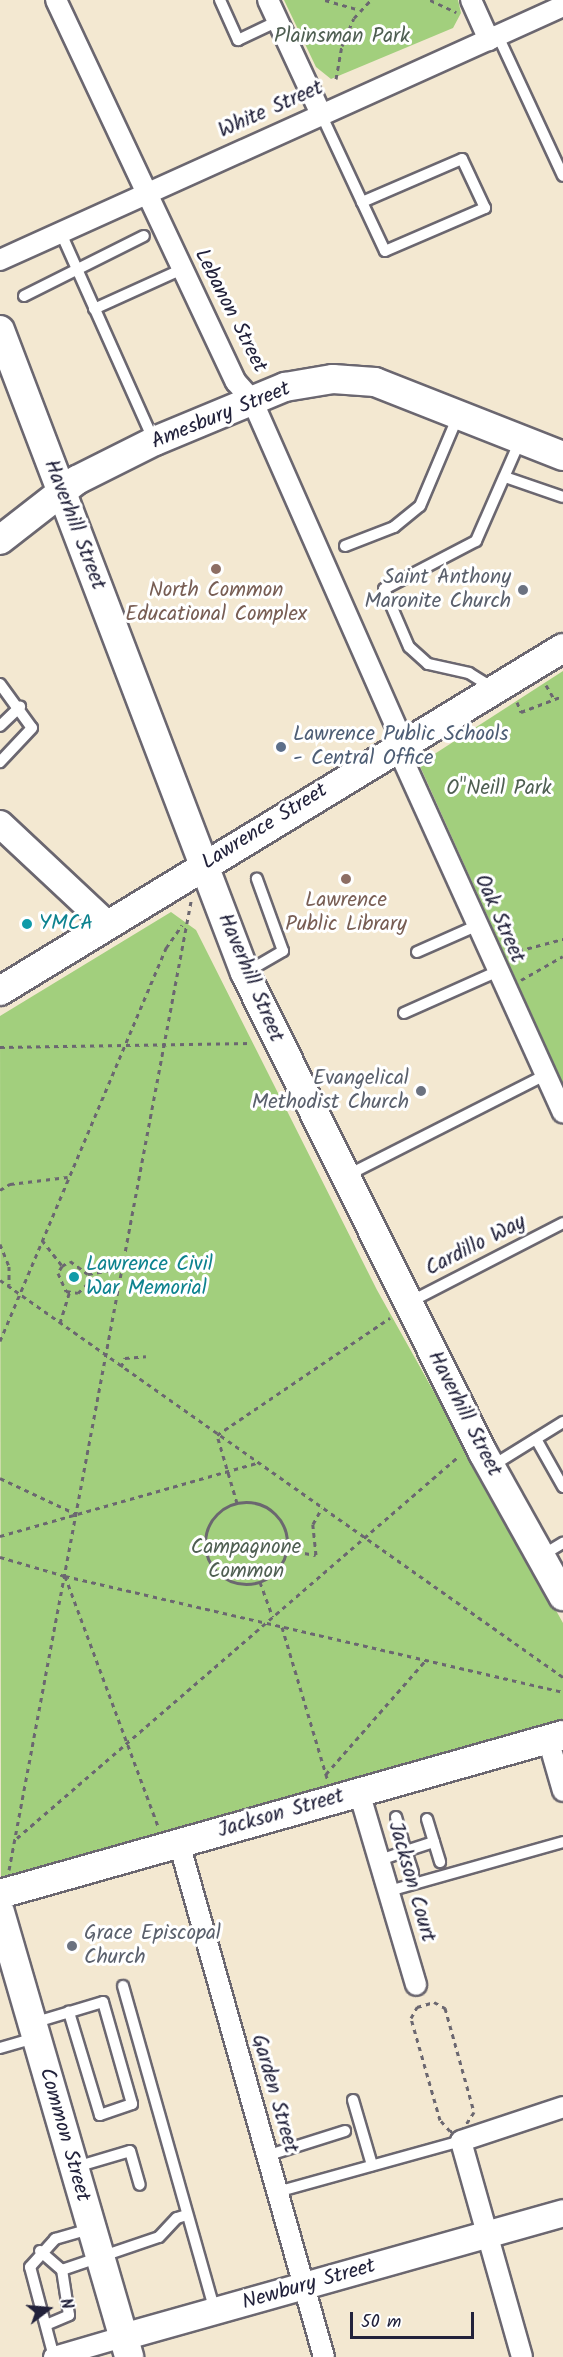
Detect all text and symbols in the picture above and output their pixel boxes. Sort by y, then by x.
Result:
park label: Plainsman Park [274,24,410,50]
street label: White Street [215,76,327,144]
street label: Lebanon Street [188,245,272,377]
street label: Amesbury Street [148,377,294,455]
street label: Haverhill Street [38,456,110,594]
marker: North Common Educational Complex [209,562,223,576]
place label: Saint Anthony Maronite Church [364,565,511,615]
place label: North Common Educational Complex [125,578,307,628]
marker: Saint Anthony Maronite Church [516,583,530,597]
place label: Lawrence Public Schools - Central Office [293,722,509,772]
marker: Lawrence Public Schools - Central Office [274,740,288,754]
park label: O"Neill Park [446,776,552,802]
street label: Lawrence Street [197,778,333,876]
street label: Oak Street [468,871,530,967]
marker: Lawrence Public Library [339,872,353,886]
place label: Lawrence Public Library [285,888,407,938]
street label: Haverhill Street [212,910,288,1046]
place label: YMCA [39,911,93,937]
marker: YMCA [20,917,34,931]
place label: Evangelical Methodist Church [252,1066,409,1116]
marker: Evangelical Methodist Church [414,1084,428,1098]
street label: Cardillo Way [422,1210,530,1282]
place label: Lawrence Civil War Memorial [86,1252,213,1302]
marker: Lawrence Civil War Memorial [67,1270,81,1284]
street label: Haverhill Street [422,1347,506,1481]
park label: Campagnone Common [191,1535,301,1585]
street label: Jackson Street [215,1784,347,1844]
street label: Jackson Court [382,1819,440,1945]
place label: Grace Episcopal Church [84,1921,221,1971]
marker: Grace Episcopal Church [65,1939,79,1953]
street label: Garden Street [245,2032,303,2156]
street label: Common Street [33,2065,95,2205]
street label: Newbury Street [239,2254,379,2316]
north arrow [18,2279,78,2339]
text: N [52,2296,79,2312]
scale bar [353,2300,478,2338]
text: 50 m [361,2308,401,2337]

